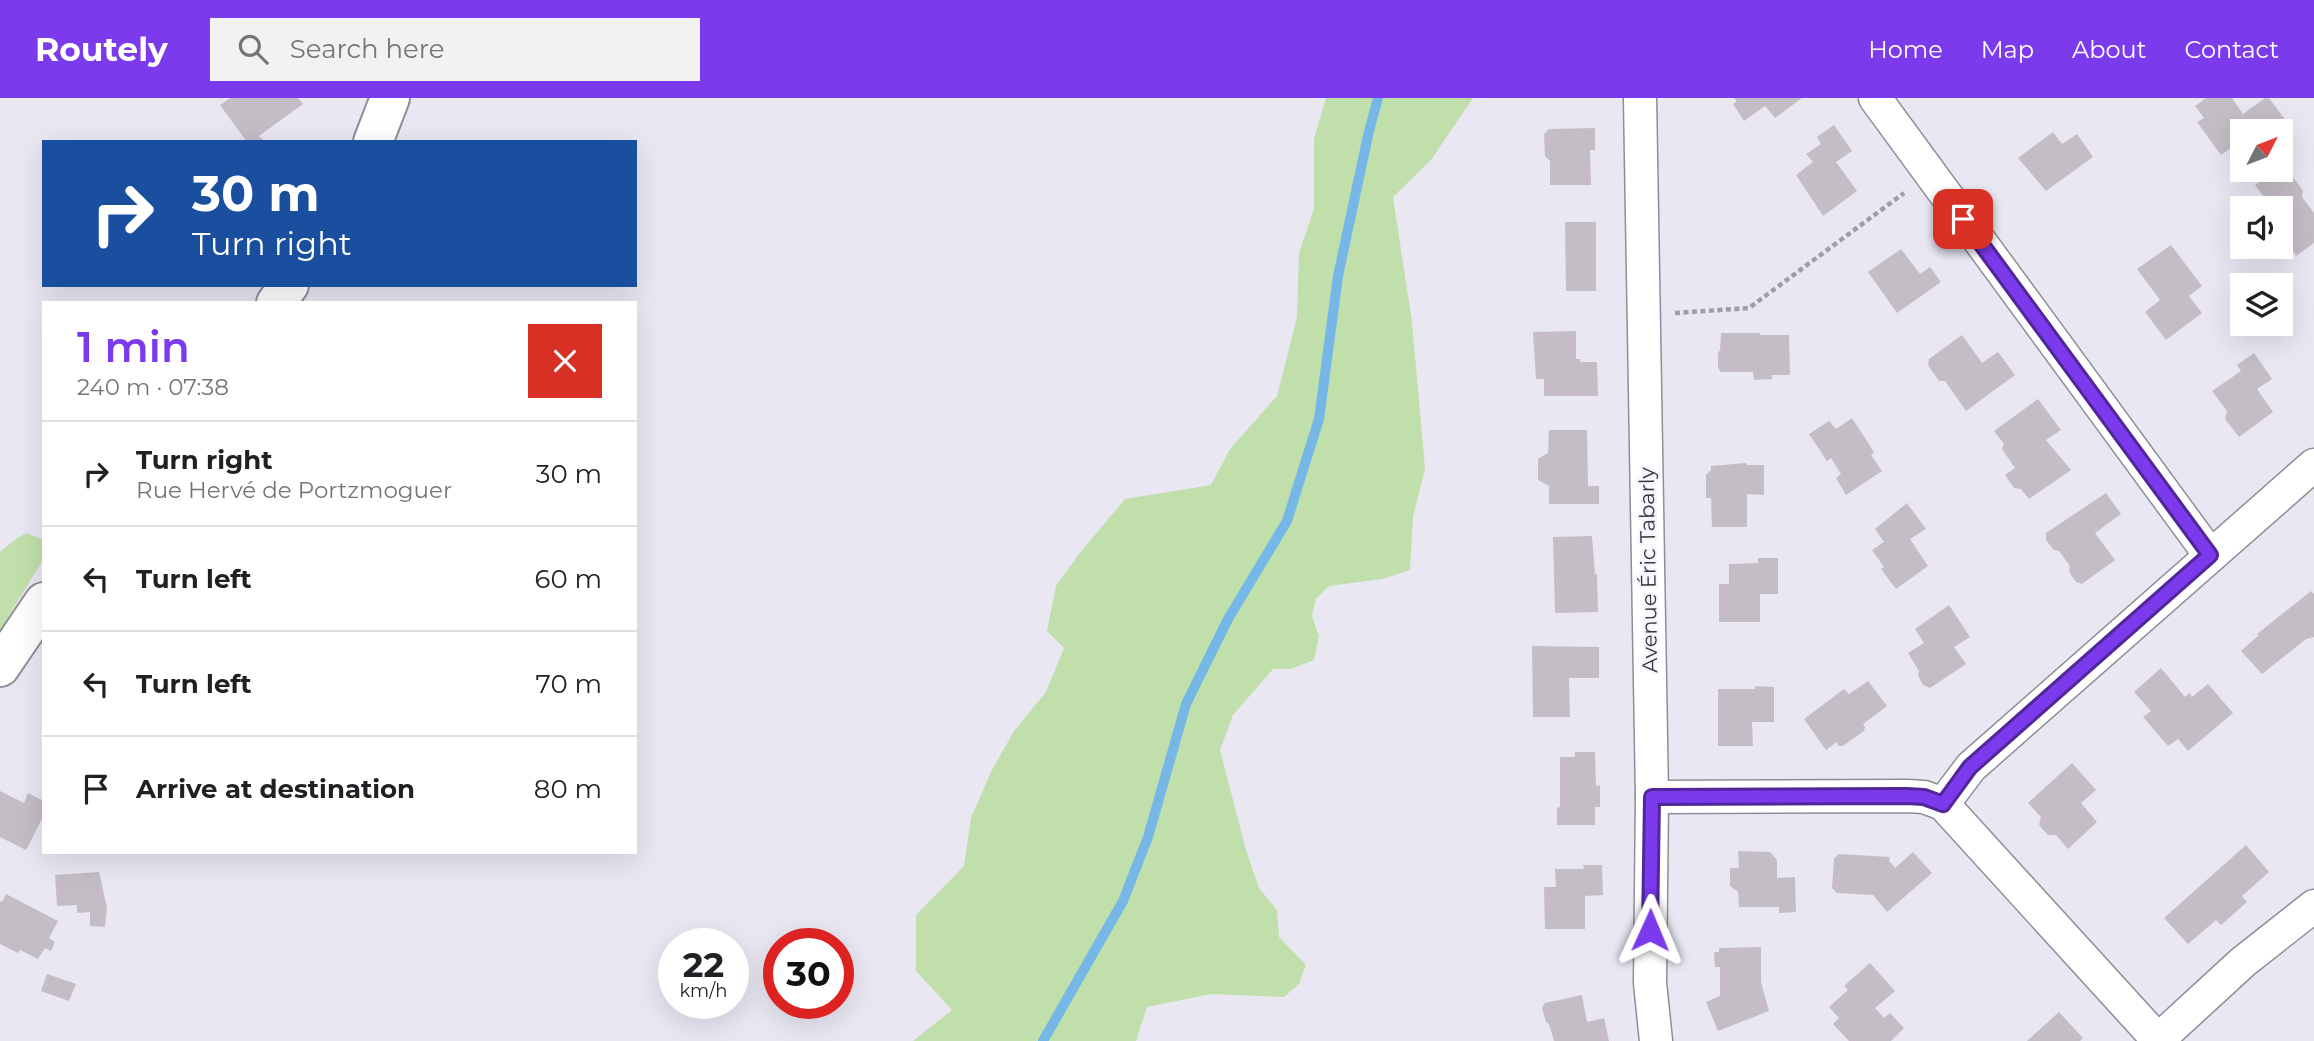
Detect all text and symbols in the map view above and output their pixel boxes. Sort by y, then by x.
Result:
search box [210,18,700,81]
text: Routely [35,29,168,69]
icon: search [234,30,272,68]
text: Search here [290,33,445,65]
text: Home [1868,35,1943,64]
text: Map [1981,35,2034,64]
text: About [2072,35,2146,64]
text: Contact [2184,35,2279,64]
north arrow [2230,119,2292,182]
map controls [2230,119,2293,336]
text: 30 m [192,164,320,223]
icon: right [77,168,168,259]
pin [1933,189,1993,249]
button: sound [2230,196,2293,259]
icon: arrive [1944,200,1982,238]
text: Turn right [192,224,352,263]
button: layers [2230,273,2293,336]
text: 1 min [77,321,190,373]
button: close [528,324,602,398]
text: 240 m · 07:38 [77,373,229,401]
text: Turn right [136,444,272,476]
icon: right [77,455,115,493]
text: 30 m [536,458,602,490]
street label: Avenue Éric Tabarly [1634,466,1662,673]
text: Rue Hervé de Portzmoguer [136,476,452,504]
icon: left [77,560,115,598]
text: Turn left [136,563,252,595]
text: 60 m [535,563,602,595]
icon: left [77,665,115,703]
text: Turn left [136,668,252,700]
text: 70 m [536,668,602,700]
icon: arrive [77,770,115,808]
text: Arrive at destination [136,773,415,805]
text: 80 m [534,773,602,805]
position arrow [1613,893,1687,967]
speed limit sign: 30 [763,928,854,1019]
text: 22 [683,943,724,986]
text: km/h [679,980,728,1002]

